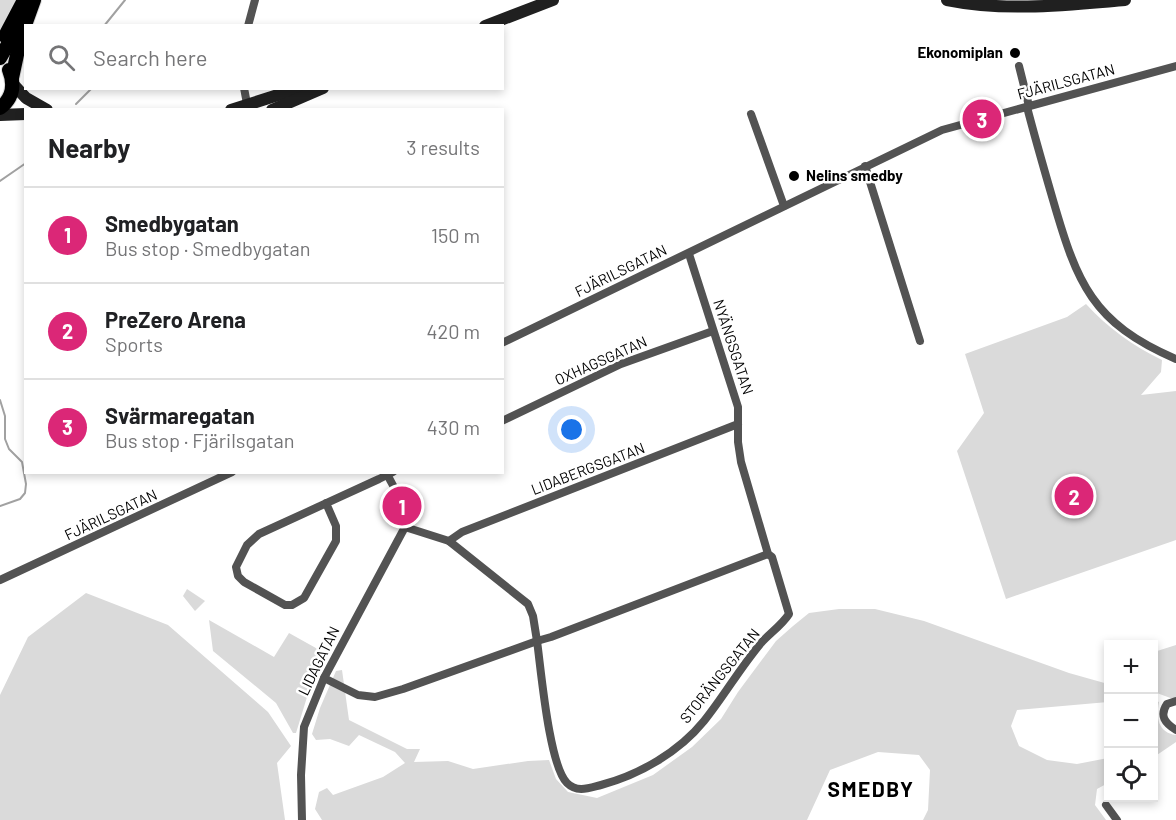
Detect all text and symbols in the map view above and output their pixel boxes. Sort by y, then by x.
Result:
search box [24,24,504,90]
icon: search [45,41,78,74]
place label: Ekonomiplan [917,43,1003,61]
text: Search here [93,44,207,70]
marker: Ekonomiplan [1008,46,1022,60]
street label: FJÄRILSGATAN [1015,59,1116,103]
pin: 3 [962,96,1002,142]
text: Nearby [48,132,130,163]
text: 3 results [406,135,480,159]
place label: Nelins smedby [806,166,903,184]
marker: Nelins smedby [787,169,801,183]
text: Smedbygatan [105,210,239,236]
text: 1 [64,223,71,247]
text: 150 m [431,223,480,247]
text: Bus stop · Smedbygatan [105,236,311,260]
street label: FJÄRILSGATAN [572,240,670,300]
street label: NYÄNGSGATAN [710,297,758,396]
text: PreZero Arena [105,306,246,332]
text: 2 [62,319,73,343]
text: 420 m [426,319,480,343]
text: Sports [105,332,163,356]
street label: OXHAGSGATAN [552,332,650,388]
text: Svärmaregatan [105,402,255,428]
text: 3 [62,415,73,439]
text: 430 m [427,415,480,439]
your location [557,415,586,444]
text: Bus stop · Fjärilsgatan [105,428,295,452]
street label: LIDABERGSGATAN [528,438,647,498]
pin: 2 [1054,474,1094,518]
pin: 1 [382,484,422,528]
street label: FJÄRILSGATAN [61,485,160,543]
street label: LIDAGATAN [294,623,343,698]
street label: STORÄNGSGATAN [675,624,763,726]
map controls [1104,640,1158,802]
button: + [1104,640,1158,694]
button: − [1104,694,1158,748]
button: locate [1104,748,1158,802]
district label: SMEDBY [828,776,914,801]

